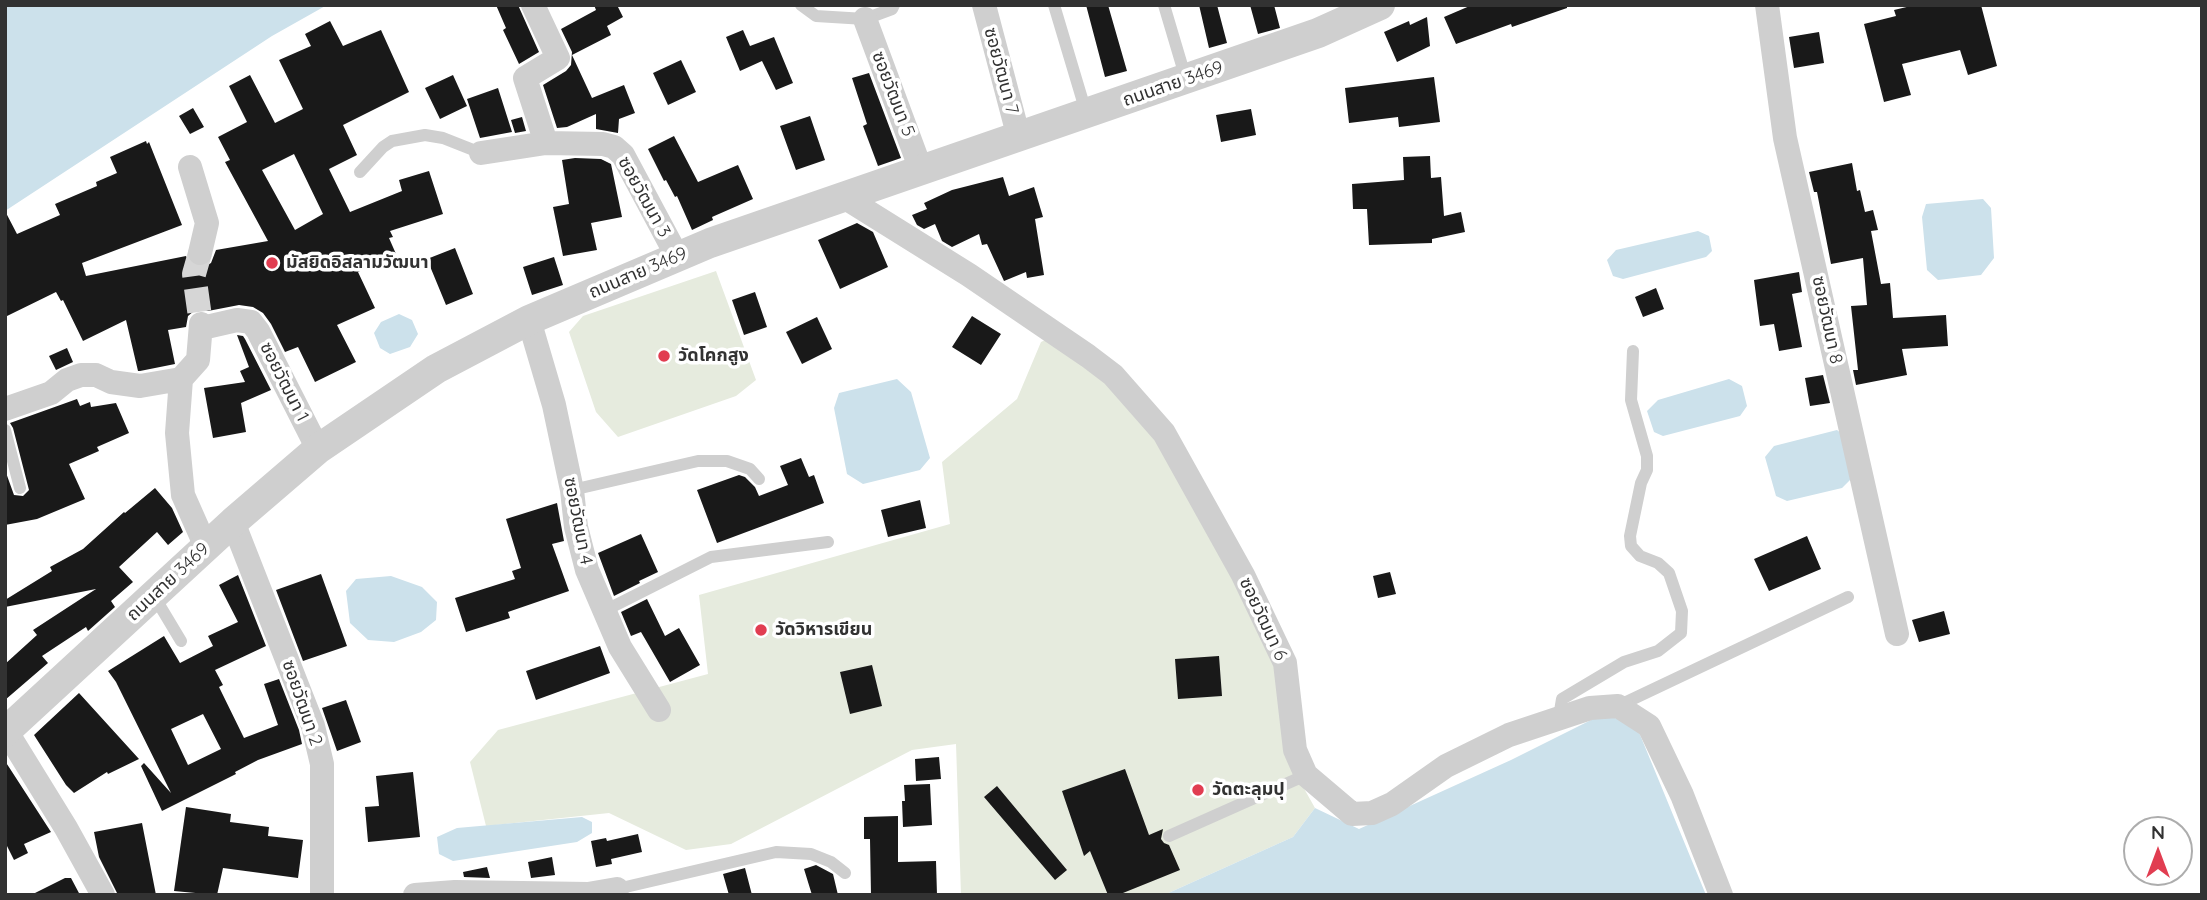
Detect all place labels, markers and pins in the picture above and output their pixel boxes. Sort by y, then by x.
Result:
place label: มัสยิดอิสลามวัฒนา [286,252,428,274]
marker: มัสยิดอิสลามวัฒนา [264,255,280,271]
place label: วัดโคกสูง [678,345,749,367]
marker: วัดโคกสูง [656,348,672,364]
place label: วัดวิหารเขียน [775,619,872,641]
marker: วัดวิหารเขียน [753,622,769,638]
place label: วัดตะลุมปุ [1212,779,1285,801]
marker: วัดตะลุมปุ [1190,782,1206,798]

